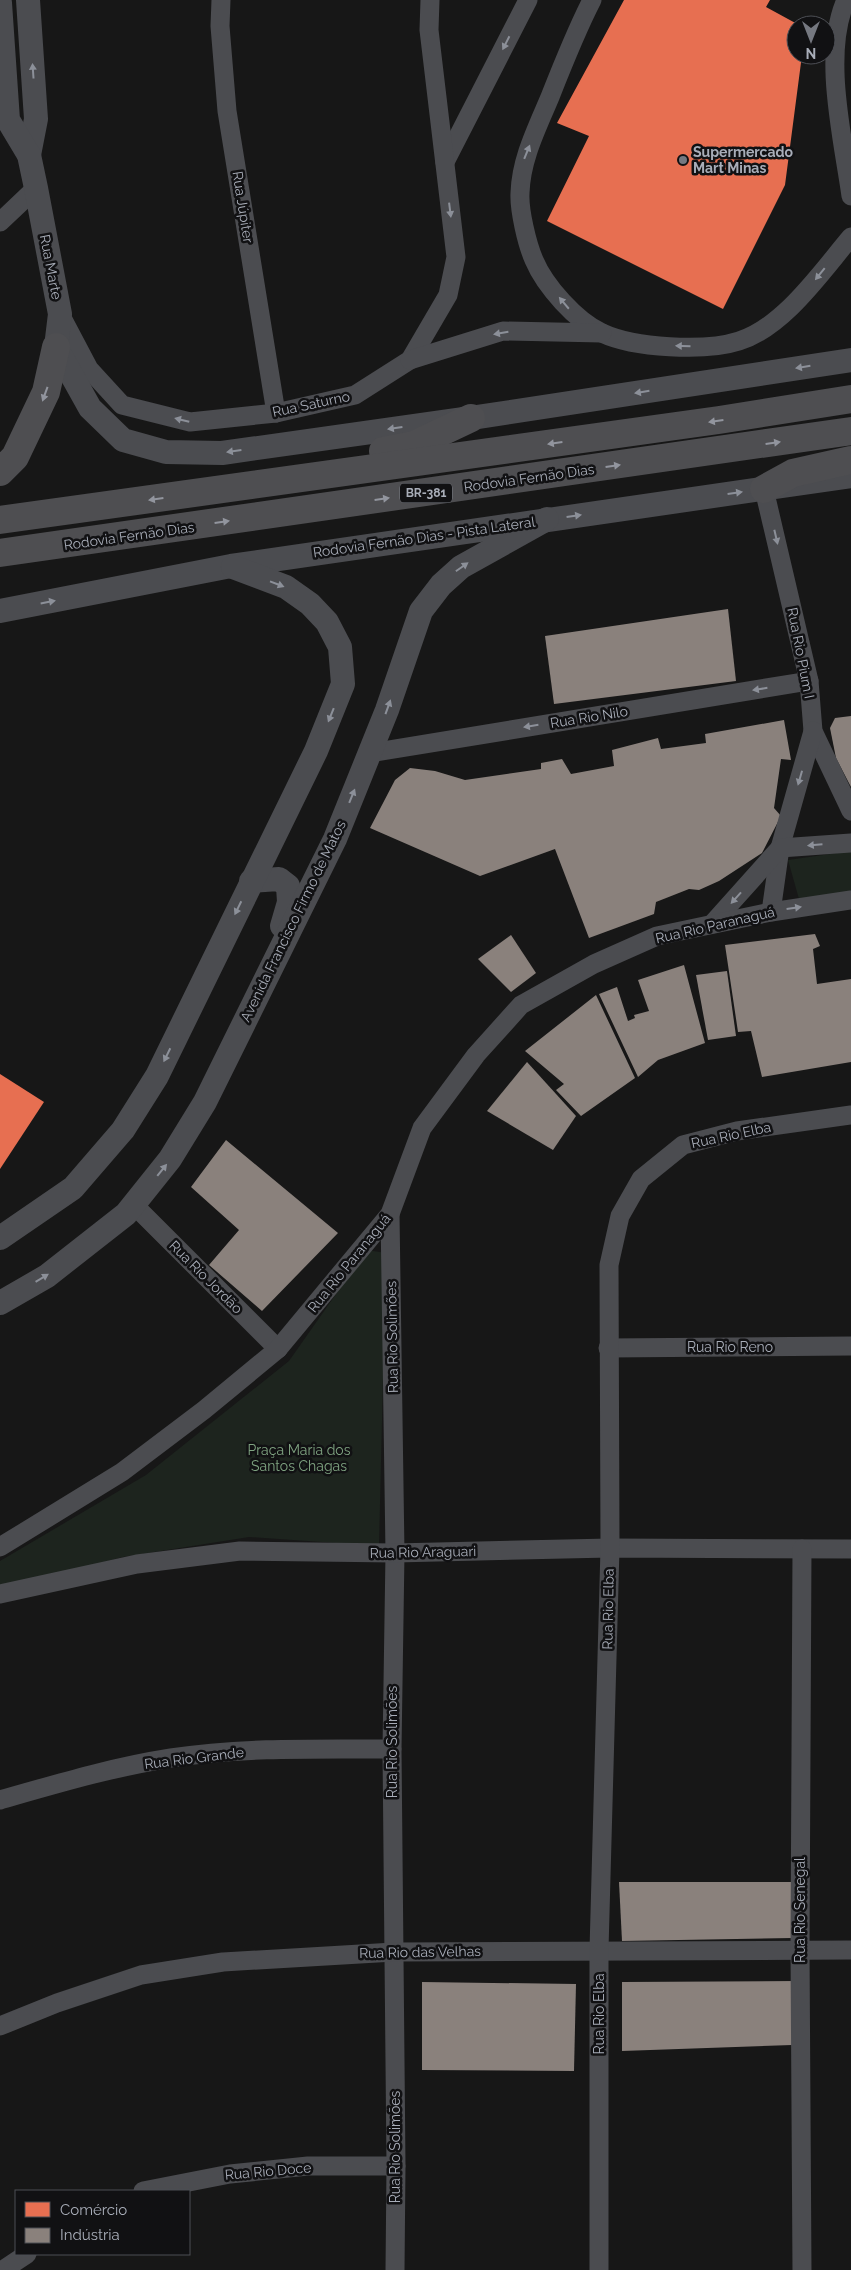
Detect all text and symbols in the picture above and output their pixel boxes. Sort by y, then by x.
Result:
north arrow [786,15,836,65]
one-way arrow [502,36,510,51]
text: N [806,45,816,61]
one-way arrow [28,62,36,78]
place label: Supermercado Mart Minas [693,144,794,176]
one-way arrow [523,145,531,160]
marker: Supermercado Mart Minas [677,154,689,166]
street label: Rua Júpiter [229,170,257,244]
one-way arrow [446,203,454,219]
street label: Rua Marte [37,233,65,301]
one-way arrow [814,268,826,280]
one-way arrow [559,296,570,309]
one-way arrow [493,329,508,337]
one-way arrow [675,342,691,350]
one-way arrow [794,364,810,372]
one-way arrow [41,387,49,402]
street label: Rua Saturno [271,388,351,420]
one-way arrow [634,388,650,396]
one-way arrow [174,416,189,424]
one-way arrow [708,417,724,425]
one-way arrow [387,425,403,433]
one-way arrow [766,438,782,446]
one-way arrow [547,439,563,447]
one-way arrow [226,447,242,455]
street label: Rodovia Fernão Dias [463,461,596,495]
one-way arrow [605,462,621,470]
road number: BR-381 [400,483,452,502]
one-way arrow [727,489,743,497]
one-way arrow [147,495,163,503]
one-way arrow [375,495,391,503]
one-way arrow [566,511,582,519]
street label: Rodovia Fernão Dias - Pista Lateral [312,513,536,561]
one-way arrow [214,518,230,526]
street label: Rodovia Fernão Dias [63,519,196,553]
one-way arrow [772,529,780,544]
one-way arrow [456,562,469,572]
one-way arrow [270,580,284,588]
one-way arrow [40,597,56,605]
street label: Rua Rio Pium I [784,606,818,700]
one-way arrow [752,685,768,693]
one-way arrow [385,700,392,715]
street label: Rua Rio Nilo [549,703,629,731]
one-way arrow [326,708,334,722]
one-way arrow [523,723,539,731]
one-way arrow [795,771,803,786]
one-way arrow [348,788,356,803]
street label: Avenida Francisco Firmo de Matos [237,818,349,1024]
one-way arrow [807,842,823,850]
one-way arrow [730,891,741,904]
one-way arrow [234,901,242,916]
street label: Rua Rio Paranaguá [654,904,776,946]
one-way arrow [787,904,803,912]
one-way arrow [163,1048,171,1062]
street label: Rua Rio Elba [690,1119,772,1151]
one-way arrow [156,1164,167,1177]
street label: Rua Rio Paranaguá [304,1211,394,1315]
street label: Rua Rio Jordão [166,1237,246,1317]
one-way arrow [36,1274,49,1283]
street label: Rua Rio Solimões [383,1280,401,1393]
street label: Rua Rio Reno [687,1339,773,1355]
park label: Praça Maria dos Santos Chagas [248,1442,351,1474]
street label: Rua Rio Araguari [370,1543,476,1561]
street label: Rua Rio Elba [599,1568,617,1650]
street label: Rua Rio Solimões [384,1686,400,1798]
street label: Rua Rio Grande [143,1744,245,1772]
street label: Rua Rio Senegal [792,1857,808,1963]
street label: Rua Rio das Velhas [359,1943,481,1961]
street label: Rua Rio Elba [591,1973,607,2055]
street label: Rua Rio Solimões [387,2091,403,2203]
street label: Rua Rio Doce [224,2159,312,2183]
legend [15,2190,190,2255]
text: Comércio [60,2201,127,2219]
text: Indústria [60,2226,120,2244]

